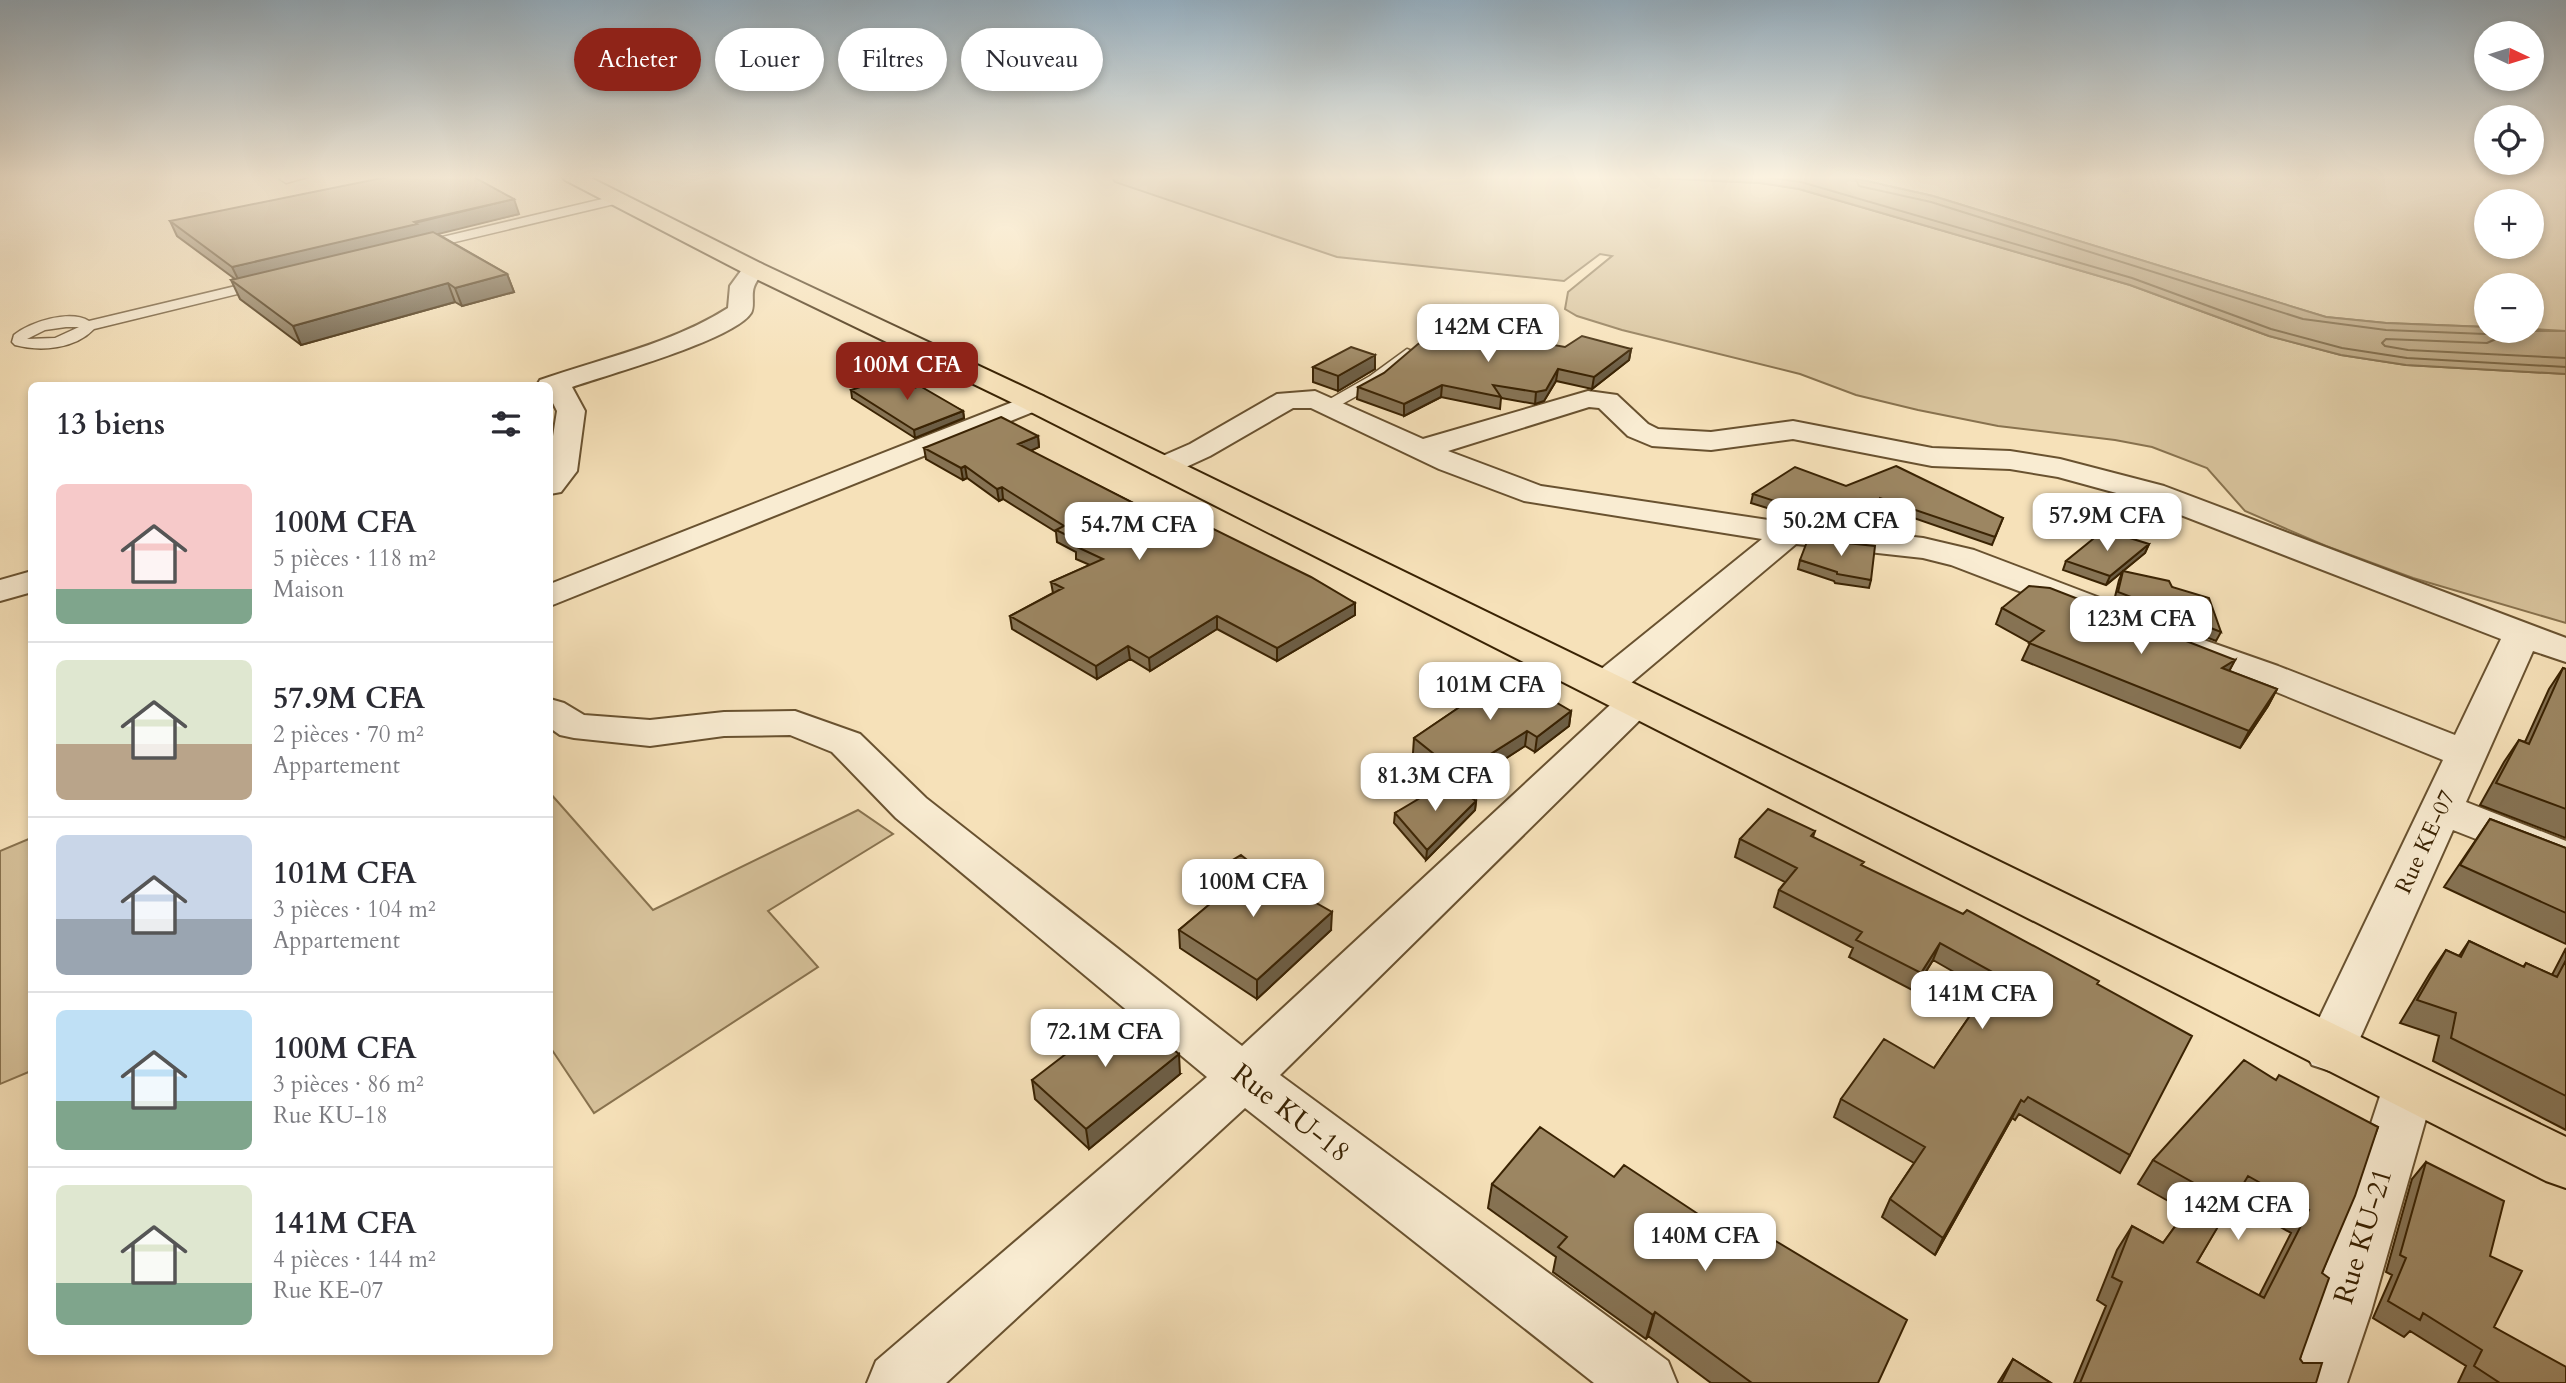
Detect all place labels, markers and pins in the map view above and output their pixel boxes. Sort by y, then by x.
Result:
pin: 142M CFA [1416,304,1560,364]
pin: 100M CFA [835,342,979,402]
pin: 57.9M CFA [2027,494,2187,553]
pin: 50.2M CFA [1761,498,1921,558]
pin: 54.7M CFA [1059,503,1219,562]
pin: 123M CFA [2069,596,2213,656]
pin: 101M CFA [1418,662,1562,722]
pin: 81.3M CFA [1355,754,1515,813]
pin: 100M CFA [1181,860,1325,919]
pin: 141M CFA [1910,972,2054,1031]
pin: 72.1M CFA [1025,1010,1185,1069]
pin: 142M CFA [2166,1182,2310,1242]
pin: 140M CFA [1633,1214,1777,1273]

